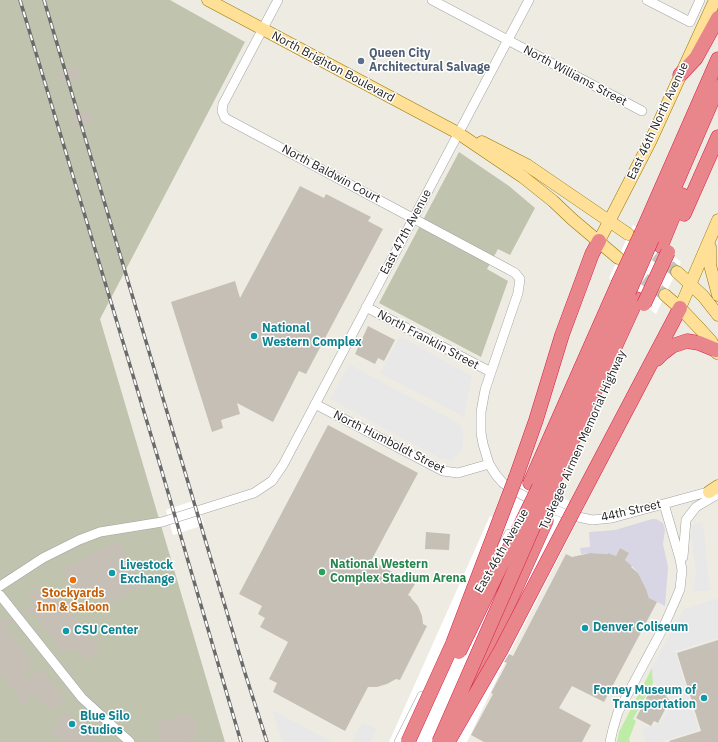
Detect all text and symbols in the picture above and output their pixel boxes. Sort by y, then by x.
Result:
street label: North Brighton Boulevard [269,28,397,106]
street label: North Williams Street [521,43,629,109]
place label: Queen City Architectural Salvage [369,47,490,75]
marker: Queen City Architectural Salvage [356,56,366,66]
street label: East 46th North Avenue [624,60,692,182]
street label: North Baldwin Court [279,142,383,206]
street label: East 47th Avenue [377,187,435,277]
street label: North Franklin Street [375,307,481,373]
place label: National Western Complex [262,322,362,350]
marker: National Western Complex [249,331,259,341]
street label: Tuskegee Airmen Memorial Highway [537,348,629,532]
street label: North Humboldt Street [331,408,447,476]
street label: 44th Street [600,497,662,525]
street label: East 46th Avenue [472,506,532,596]
place label: National Western Complex Stadium Arena [330,558,466,586]
place label: Livestock Exchange [120,559,174,587]
marker: National Western Complex Stadium Arena [317,567,327,577]
marker: Livestock Exchange [107,568,117,578]
marker: Stockyards Inn & Saloon [68,575,78,585]
place label: Stockyards Inn & Saloon [37,587,109,615]
place label: Denver Coliseum [593,621,688,635]
marker: Denver Coliseum [580,623,590,633]
place label: CSU Center [74,624,138,638]
marker: CSU Center [61,626,71,636]
place label: Forney Museum of Transportation [593,684,696,712]
marker: Forney Museum of Transportation [699,693,709,703]
place label: Blue Silo Studios [80,710,130,738]
marker: Blue Silo Studios [67,719,77,729]

